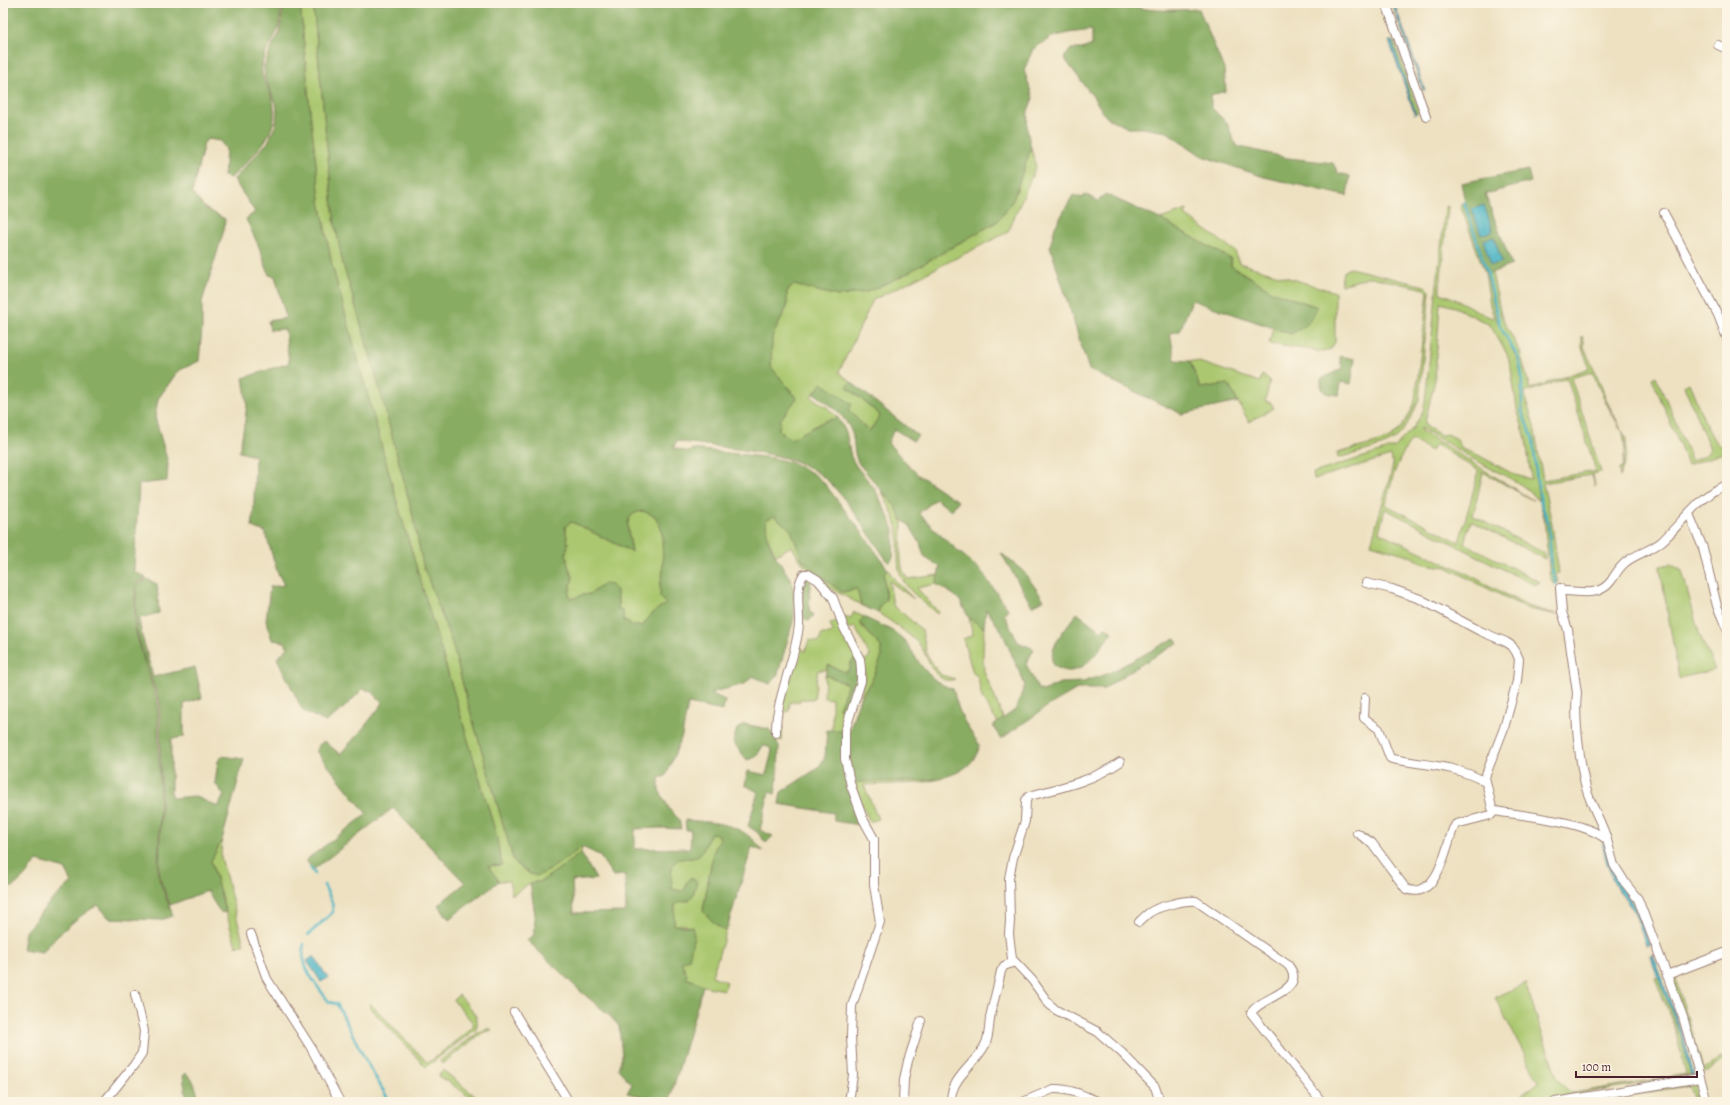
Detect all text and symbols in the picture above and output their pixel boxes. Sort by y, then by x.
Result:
scale bar [1576,1053,1697,1079]
text: 100 m [1582,1059,1611,1075]

